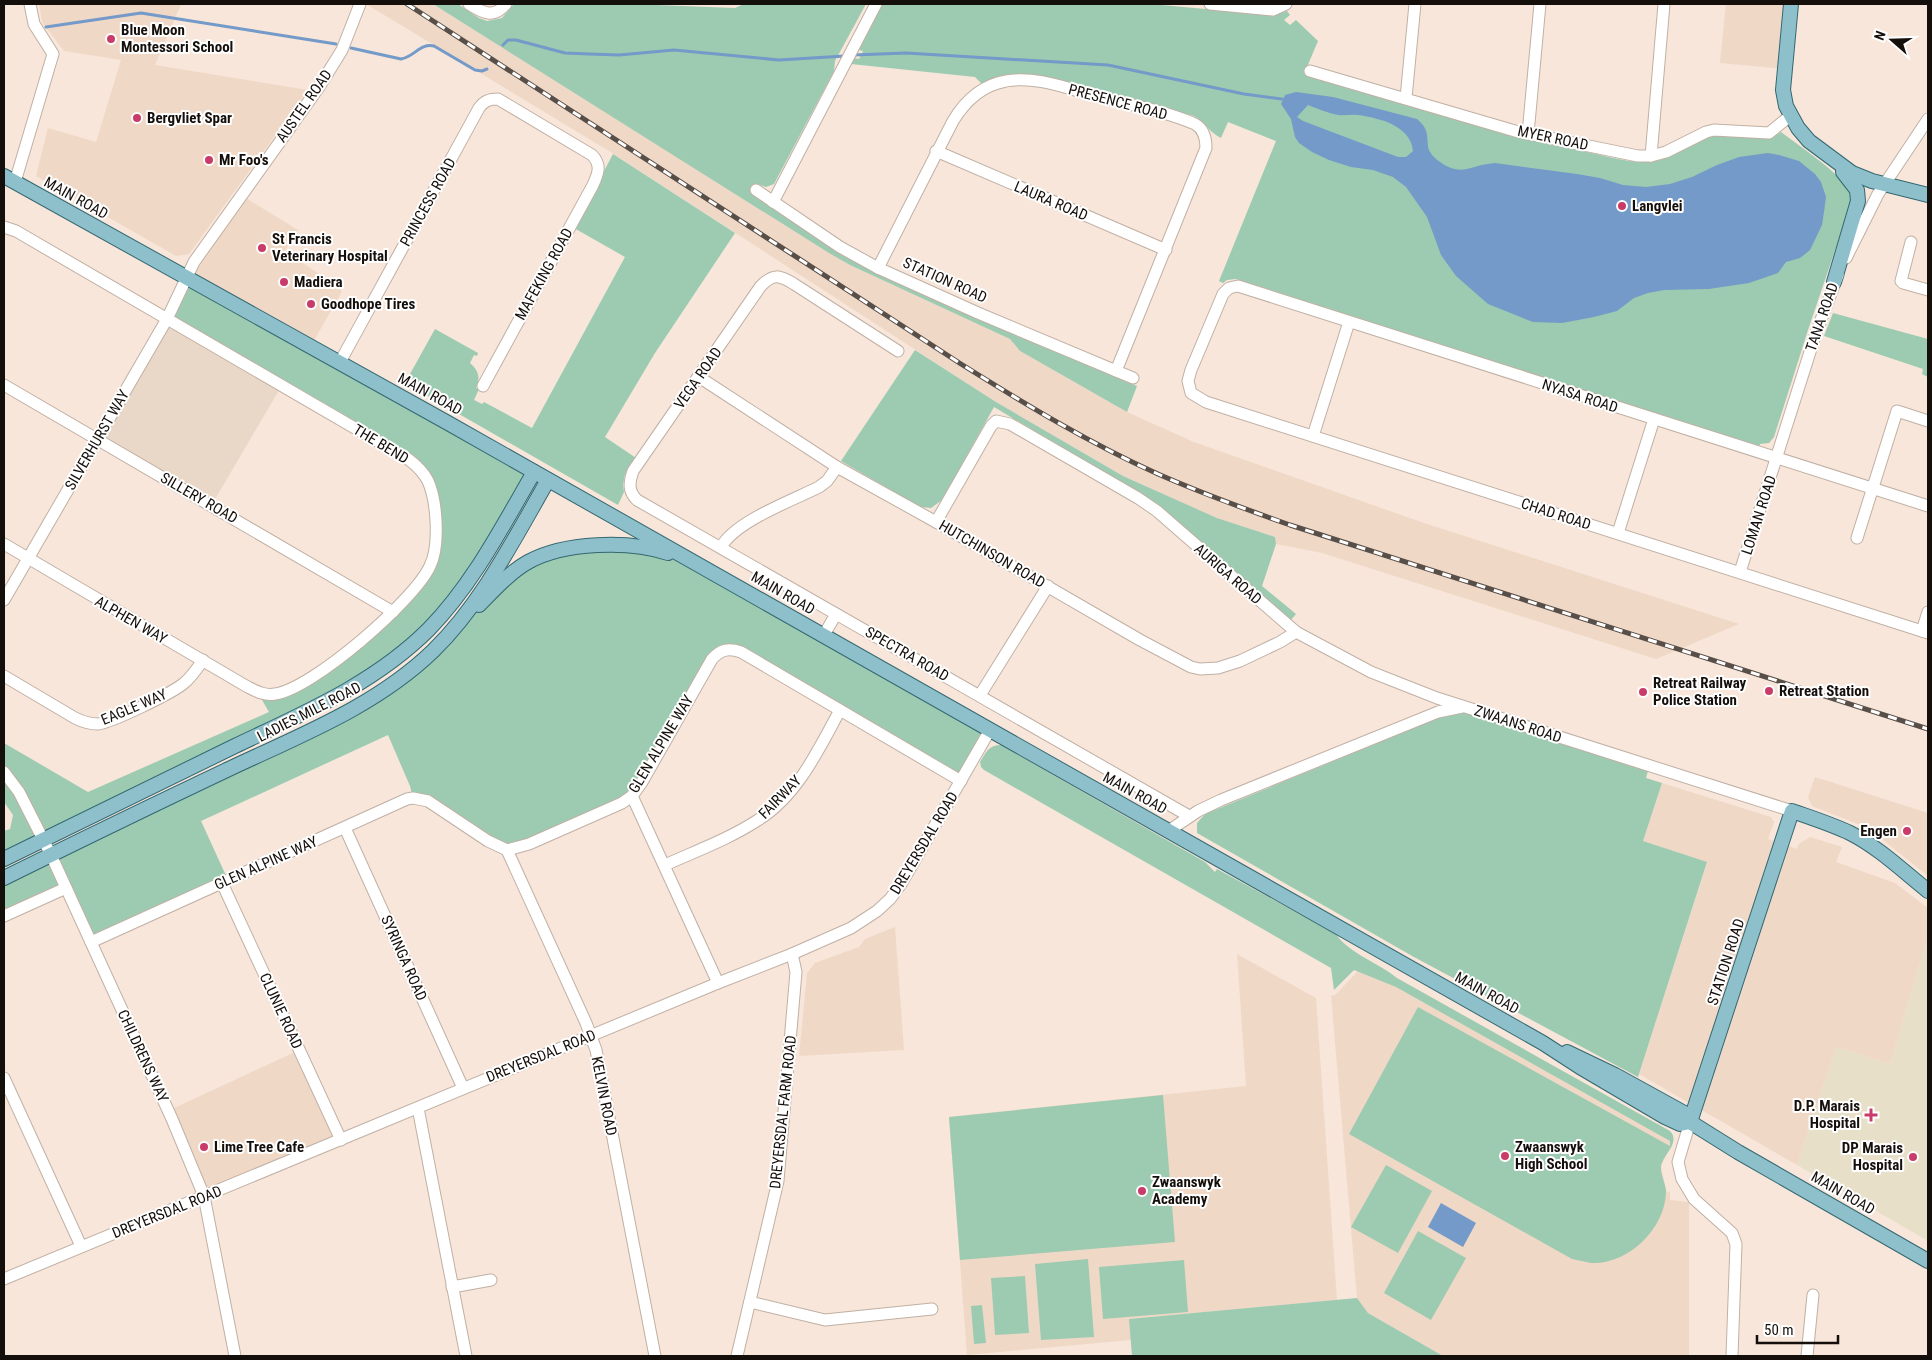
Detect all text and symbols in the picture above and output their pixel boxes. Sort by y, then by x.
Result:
north arrow [1867,15,1917,65]
place label: Blue Moon Montessori School [121,21,233,56]
text: N [1871,29,1889,42]
marker: Blue Moon Montessori School [105,33,117,45]
street label: AUSTEL ROAD [272,66,336,146]
street label: PRESENCE ROAD [1067,80,1169,124]
place label: Bergvliet Spar [147,109,232,127]
marker: Bergvliet Spar [131,112,143,124]
street label: MYER ROAD [1516,122,1590,154]
place label: Mr Foo's [219,151,269,169]
marker: Mr Foo's [203,154,215,166]
street label: PRINCESS ROAD [396,155,460,249]
street label: MAIN ROAD [41,173,111,223]
street label: LAURA ROAD [1011,177,1091,225]
place label: Langvlei [1632,197,1683,215]
marker: Langvlei [1616,200,1628,212]
street label: MAFEKING ROAD [511,225,577,323]
place label: St Francis Veterinary Hospital [272,230,388,265]
marker: St Francis Veterinary Hospital [256,242,268,254]
street label: STATION ROAD [900,253,990,307]
place label: Madiera [294,273,343,291]
marker: Madiera [278,276,290,288]
street label: TANA ROAD [1802,280,1842,354]
place label: Goodhope Tires [321,295,416,313]
marker: Goodhope Tires [305,298,317,310]
street label: VEGA ROAD [670,344,726,412]
street label: MAIN ROAD [395,369,465,419]
street label: NYASA ROAD [1540,375,1620,417]
street label: SILVERHURST WAY [61,387,133,493]
street label: THE BEND [350,420,412,468]
street label: SILLERY ROAD [157,469,241,527]
street label: LOMAN ROAD [1738,473,1780,557]
street label: CHAD ROAD [1519,494,1593,534]
street label: HUTCHINSON ROAD [936,516,1048,592]
street label: AURIGA ROAD [1191,540,1265,608]
street label: MAIN ROAD [748,568,818,618]
street label: ALPHEN WAY [92,592,170,648]
street label: SPECTRA ROAD [862,623,952,685]
place label: Retreat Railway Police Station [1653,674,1747,709]
street label: LADIES MILE ROAD [254,678,364,746]
place label: Retreat Station [1779,682,1869,700]
street label: EAGLE WAY [98,685,170,729]
marker: Retreat Station [1763,685,1775,697]
marker: Retreat Railway Police Station [1637,686,1649,698]
street label: GLEN ALPINE WAY [625,692,697,796]
street label: ZWAANS ROAD [1472,701,1564,747]
street label: MAIN ROAD [1100,768,1170,818]
street label: FAIRWAY [755,771,805,822]
street label: DREYERSDAL ROAD [886,788,962,898]
place label: Engen [1860,822,1897,840]
marker: Engen [1901,825,1913,837]
street label: GLEN ALPINE WAY [212,832,321,894]
street label: SYRINGA ROAD [377,912,431,1004]
street label: STATION ROAD [1704,916,1748,1008]
street label: MAIN ROAD [1452,968,1522,1018]
street label: CLUNIE ROAD [256,970,306,1052]
street label: CHILDRENS WAY [114,1007,172,1105]
street label: DREYERSDAL ROAD [484,1026,598,1086]
street label: DREYERSDAL FARM ROAD [766,1034,800,1190]
street label: KELVIN ROAD [587,1055,621,1137]
place label: D.P. Marais Hospital [1794,1097,1860,1132]
marker: D.P. Marais Hospital [1864,1108,1878,1122]
place label: Lime Tree Cafe [214,1138,304,1156]
place label: Zwaanswyk High School [1515,1138,1587,1173]
place label: DP Marais Hospital [1842,1139,1903,1174]
marker: Lime Tree Cafe [198,1141,210,1153]
marker: Zwaanswyk High School [1499,1150,1511,1162]
marker: DP Marais Hospital [1907,1151,1919,1163]
street label: MAIN ROAD [1808,1168,1878,1218]
place label: Zwaanswyk Academy [1152,1173,1222,1208]
street label: DREYERSDAL ROAD [110,1182,224,1242]
marker: Zwaanswyk Academy [1136,1185,1148,1197]
scale bar [1757,1312,1838,1344]
text: 50 m [1764,1321,1794,1339]

